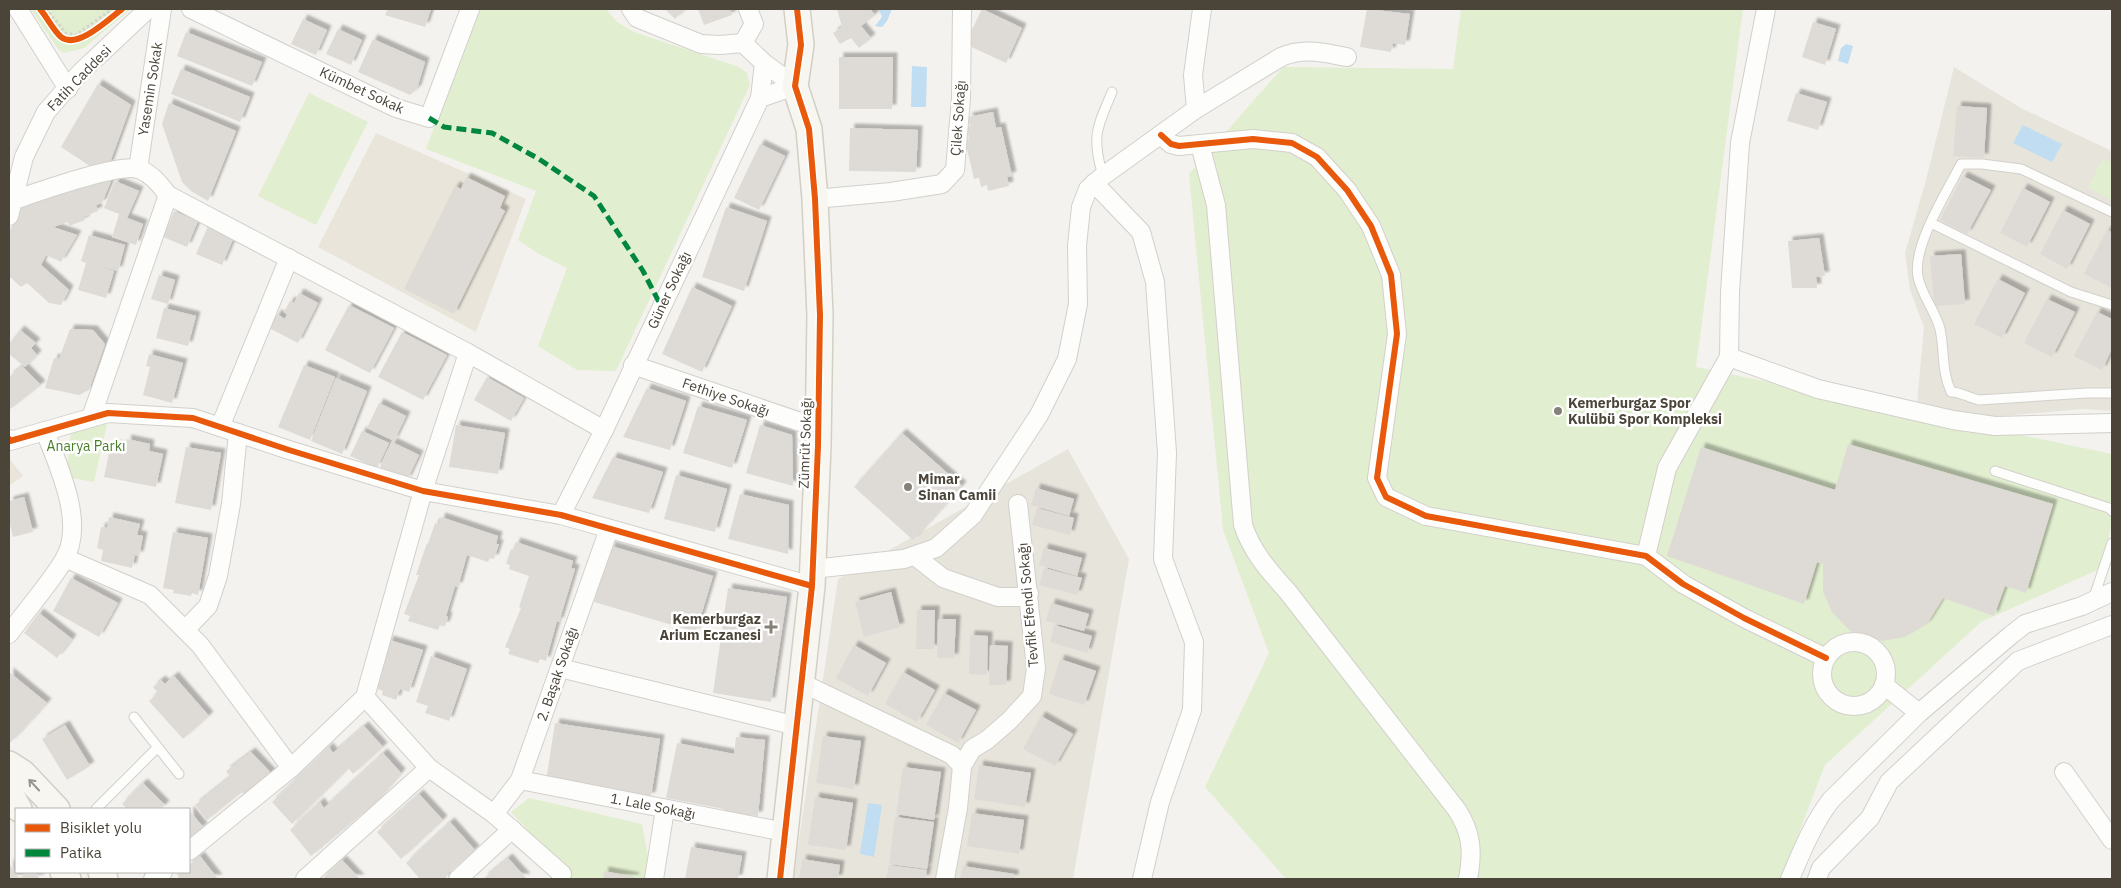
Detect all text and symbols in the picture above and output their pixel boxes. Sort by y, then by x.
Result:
street label: Yasemin Sokak [134,40,166,137]
street label: Fatih Caddesi [43,41,115,115]
street label: Kümbet Sokak [317,63,408,118]
street label: Çilek Sokağı [946,79,970,157]
street label: Güner Sokağı [643,248,695,332]
street label: Fethiye Sokağı [680,374,772,420]
place label: Kemerburgaz Spor Kulübü Spor Kompleksi [1568,394,1722,428]
street label: Zümrüt Sokağı [794,397,816,489]
marker: Kemerburgaz Spor Kulübü Spor Kompleksi [1552,405,1564,417]
park label: Anarya Parkı [46,437,126,455]
place label: Mimar Sinan Camii [918,470,996,504]
marker: Mimar Sinan Camii [902,481,914,493]
street label: Tevfik Efendi Sokağı [1014,542,1042,668]
place label: Kemerburgaz Arium Eczanesi [660,610,761,644]
marker: Kemerburgaz Arium Eczanesi [765,621,777,633]
street label: 2. Başak Sokağı [532,624,582,724]
one-way arrow [28,779,40,791]
street label: 1. Lale Sokağı [609,789,697,823]
legend [15,808,190,873]
text: Bisiklet yolu [60,818,142,837]
text: Patika [60,843,102,862]

